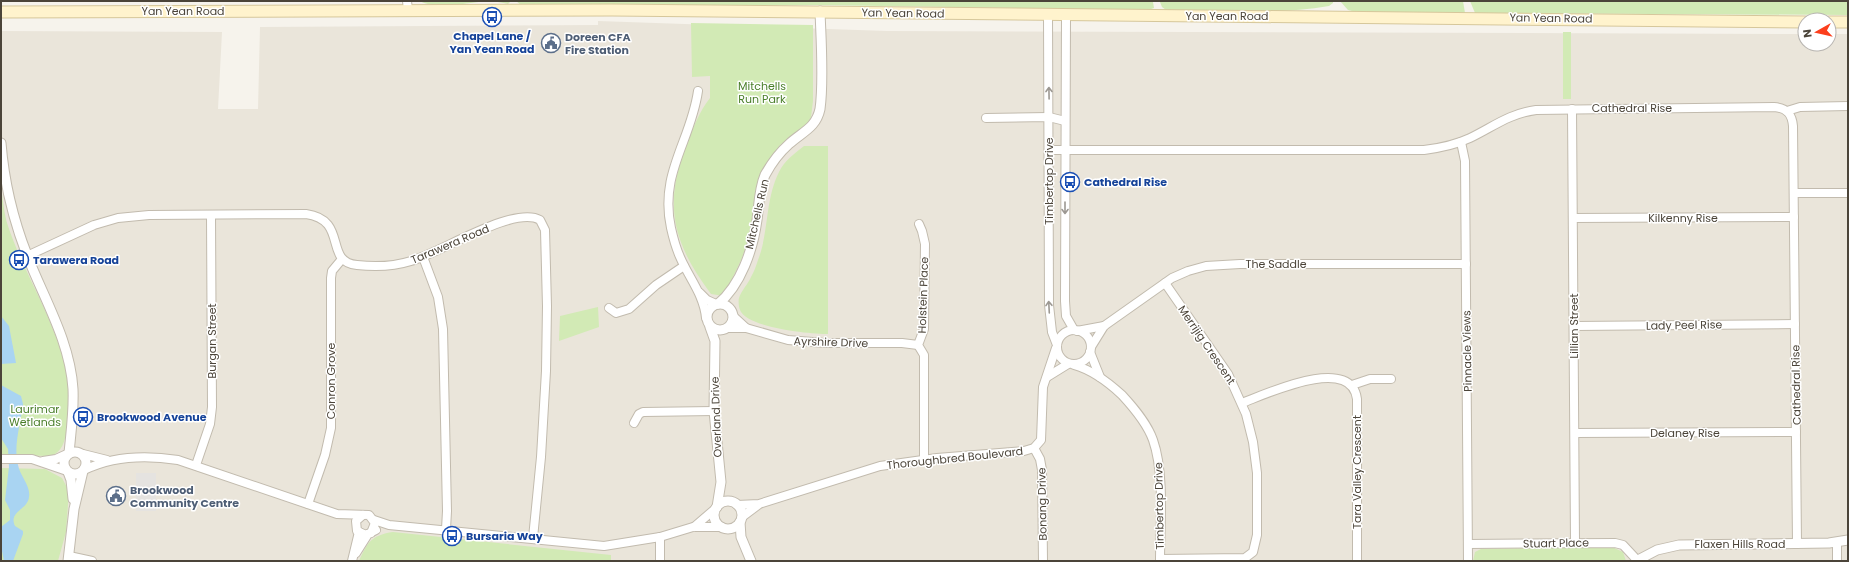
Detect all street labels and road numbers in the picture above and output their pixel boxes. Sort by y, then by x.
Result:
street label: Yan Yean Road [141,3,225,19]
street label: Yan Yean Road [861,4,945,22]
street label: Yan Yean Road [1185,8,1269,24]
street label: Yan Yean Road [1509,9,1593,27]
street label: Cathedral Rise [1592,100,1672,116]
street label: Timbertop Drive [1041,137,1057,225]
street label: Mitchells Run [741,177,773,251]
street label: Kilkenny Rise [1648,210,1718,226]
street label: Tarawera Road [408,220,492,268]
street label: Holstein Place [914,256,932,334]
street label: The Saddle [1245,256,1307,272]
street label: Lillian Street [1566,293,1582,359]
street label: Merrijig Crescent [1174,302,1240,388]
street label: Burgan Street [204,304,220,378]
street label: Pinnacle Views [1458,310,1476,392]
street label: Lady Peel Rise [1646,316,1722,334]
street label: Ayrshire Drive [793,333,869,351]
street label: Conron Grove [323,343,339,419]
street label: Cathedral Rise [1787,345,1805,425]
street label: Overland Drive [707,376,725,458]
street label: Tara Valley Crescent [1349,415,1365,529]
street label: Delaney Rise [1650,425,1720,441]
street label: Thoroughbred Boulevard [886,443,1024,473]
street label: Timbertop Drive [1150,462,1168,550]
street label: Bonang Drive [1033,467,1051,541]
street label: Stuart Place [1523,534,1589,552]
street label: Flaxen Hills Road [1695,536,1785,552]

